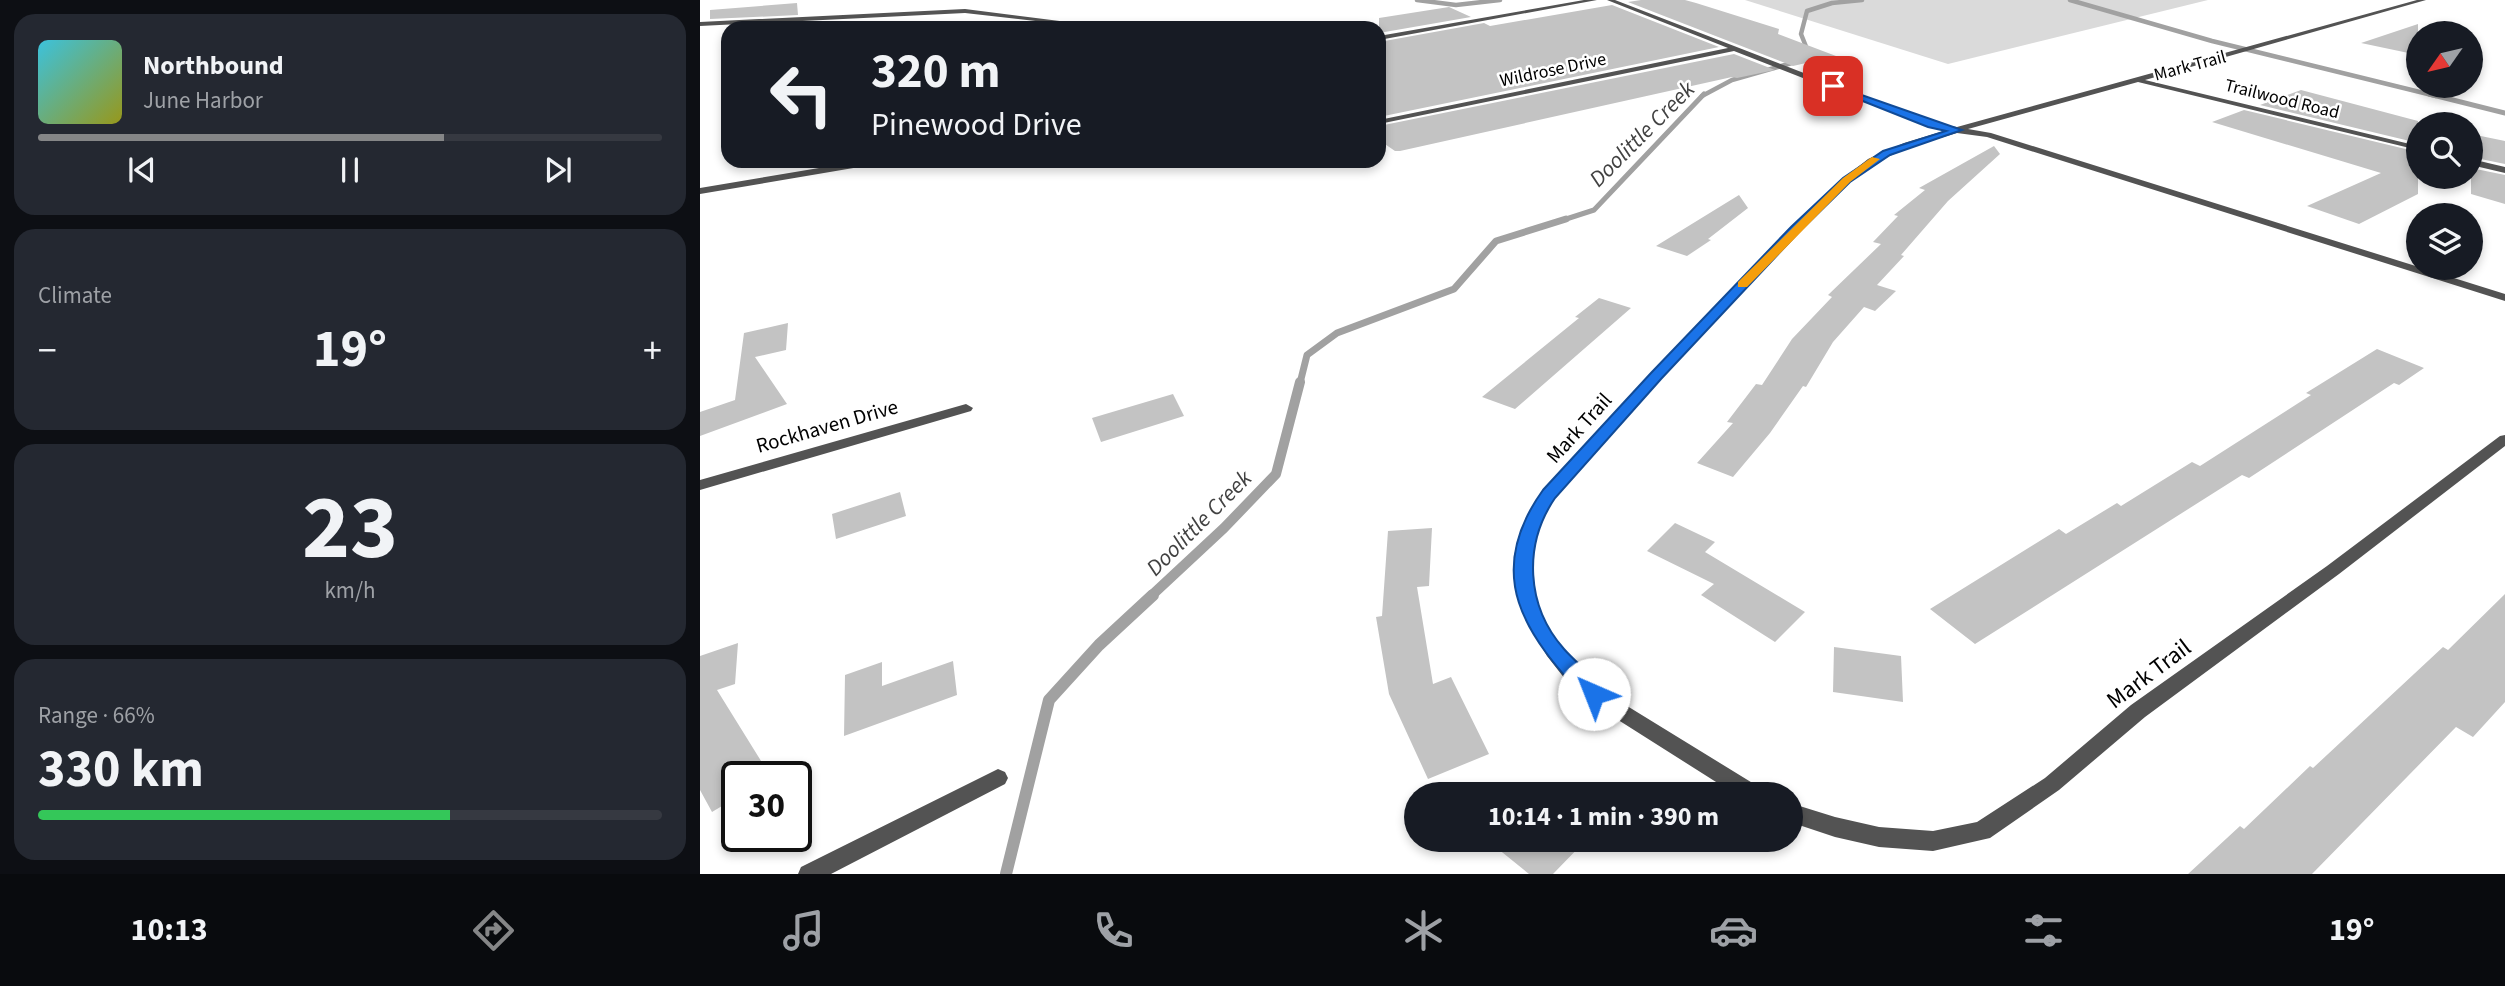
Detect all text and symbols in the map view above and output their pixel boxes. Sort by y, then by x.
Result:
north arrow [2406,21,2483,98]
map controls [2406,21,2483,280]
text: 320 m [871,37,1000,107]
street label: Mark Trail [2151,44,2229,88]
text: Northbound [143,47,284,84]
street label: Wildrose Drive [1498,47,1608,93]
icon: left [756,49,847,140]
pin [1803,56,1863,116]
icon: arrive [1814,67,1852,105]
water label: Doolittle Creek [1582,73,1703,194]
street label: Trailwood Road [2222,73,2342,125]
text: June Harbor [143,84,263,117]
text: Pinewood Drive [871,102,1082,148]
button: search [2406,112,2483,189]
icon: previous [123,151,161,189]
icon: pause [331,151,369,189]
icon: next [539,151,577,189]
button: layers [2406,203,2483,280]
text: Climate [38,279,112,312]
text: 19° [313,313,387,387]
text: − [38,324,57,378]
text: + [643,324,662,378]
street label: Mark Trail [1539,386,1619,470]
street label: Rockhaven Drive [752,391,902,461]
water label: Doolittle Creek [1139,462,1260,583]
text: 23 [302,464,398,593]
text: km/h [324,574,376,607]
street label: Mark Trail [2099,630,2199,718]
position arrow [1557,657,1631,731]
text: Range · 66% [38,699,155,732]
text: 330 km [38,733,204,807]
speed limit sign: 30 [721,761,812,852]
text: 10:14 · 1 min · 390 m [1488,798,1719,835]
icon: directions [469,906,518,955]
icon: music [779,906,828,955]
icon: phone [1089,906,1138,955]
icon: climate [1399,906,1448,955]
icon: car [1709,906,1758,955]
icon: filters [2019,906,2068,955]
text: 10:13 [131,907,208,953]
text: 19° [2329,907,2374,953]

